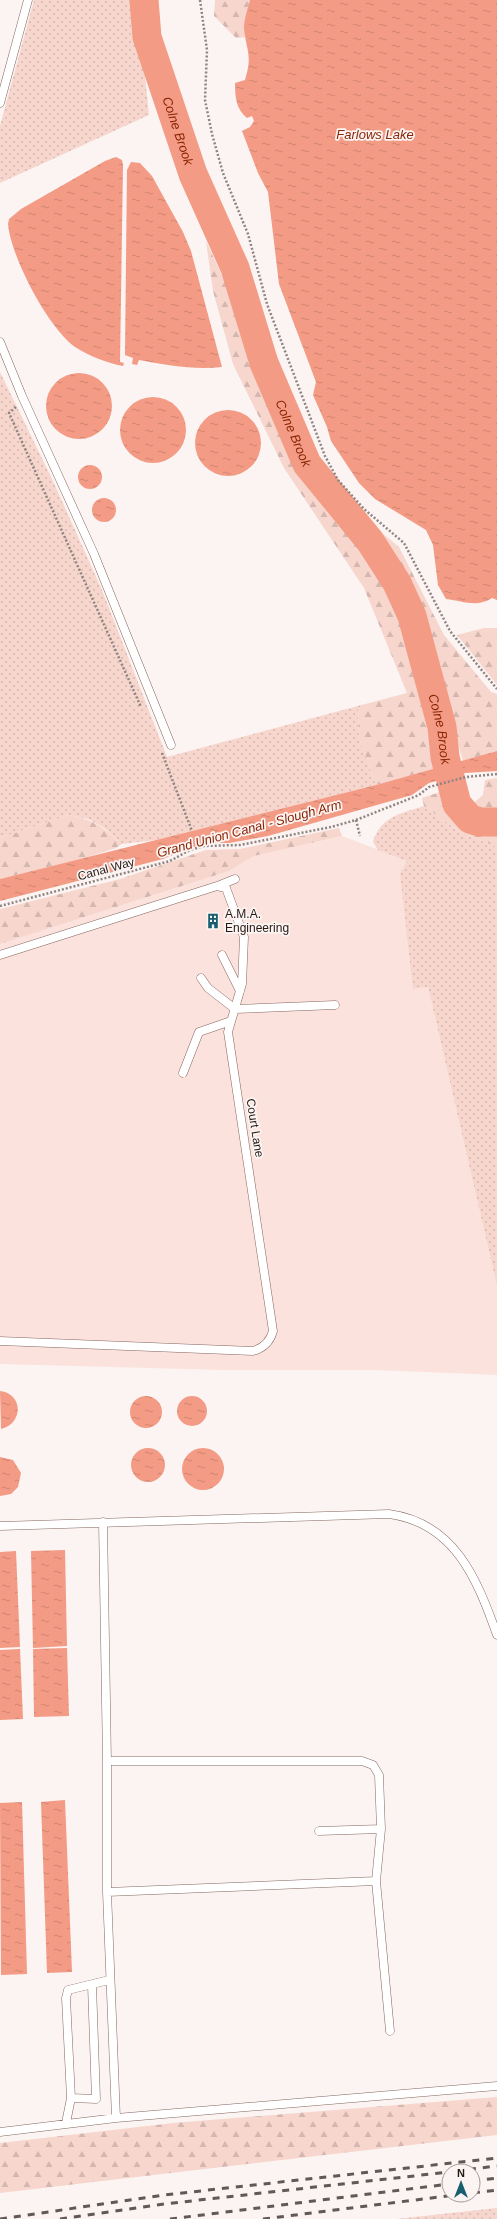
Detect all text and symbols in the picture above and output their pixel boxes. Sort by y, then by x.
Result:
water label: Colne Brook [159,95,197,169]
water label: Farlows Lake [336,127,414,142]
water label: Colne Brook [272,397,315,470]
water label: Colne Brook [425,692,454,768]
water label: Grand Union Canal - Slough Arm [155,797,343,860]
street label: Canal Way [76,855,136,883]
place label: A.M.A. Engineering [225,907,289,935]
building icon: A.M.A. Engineering [204,912,222,930]
street label: Court Lane [243,1098,267,1159]
north arrow [441,2163,481,2203]
text: N [457,2167,465,2179]

